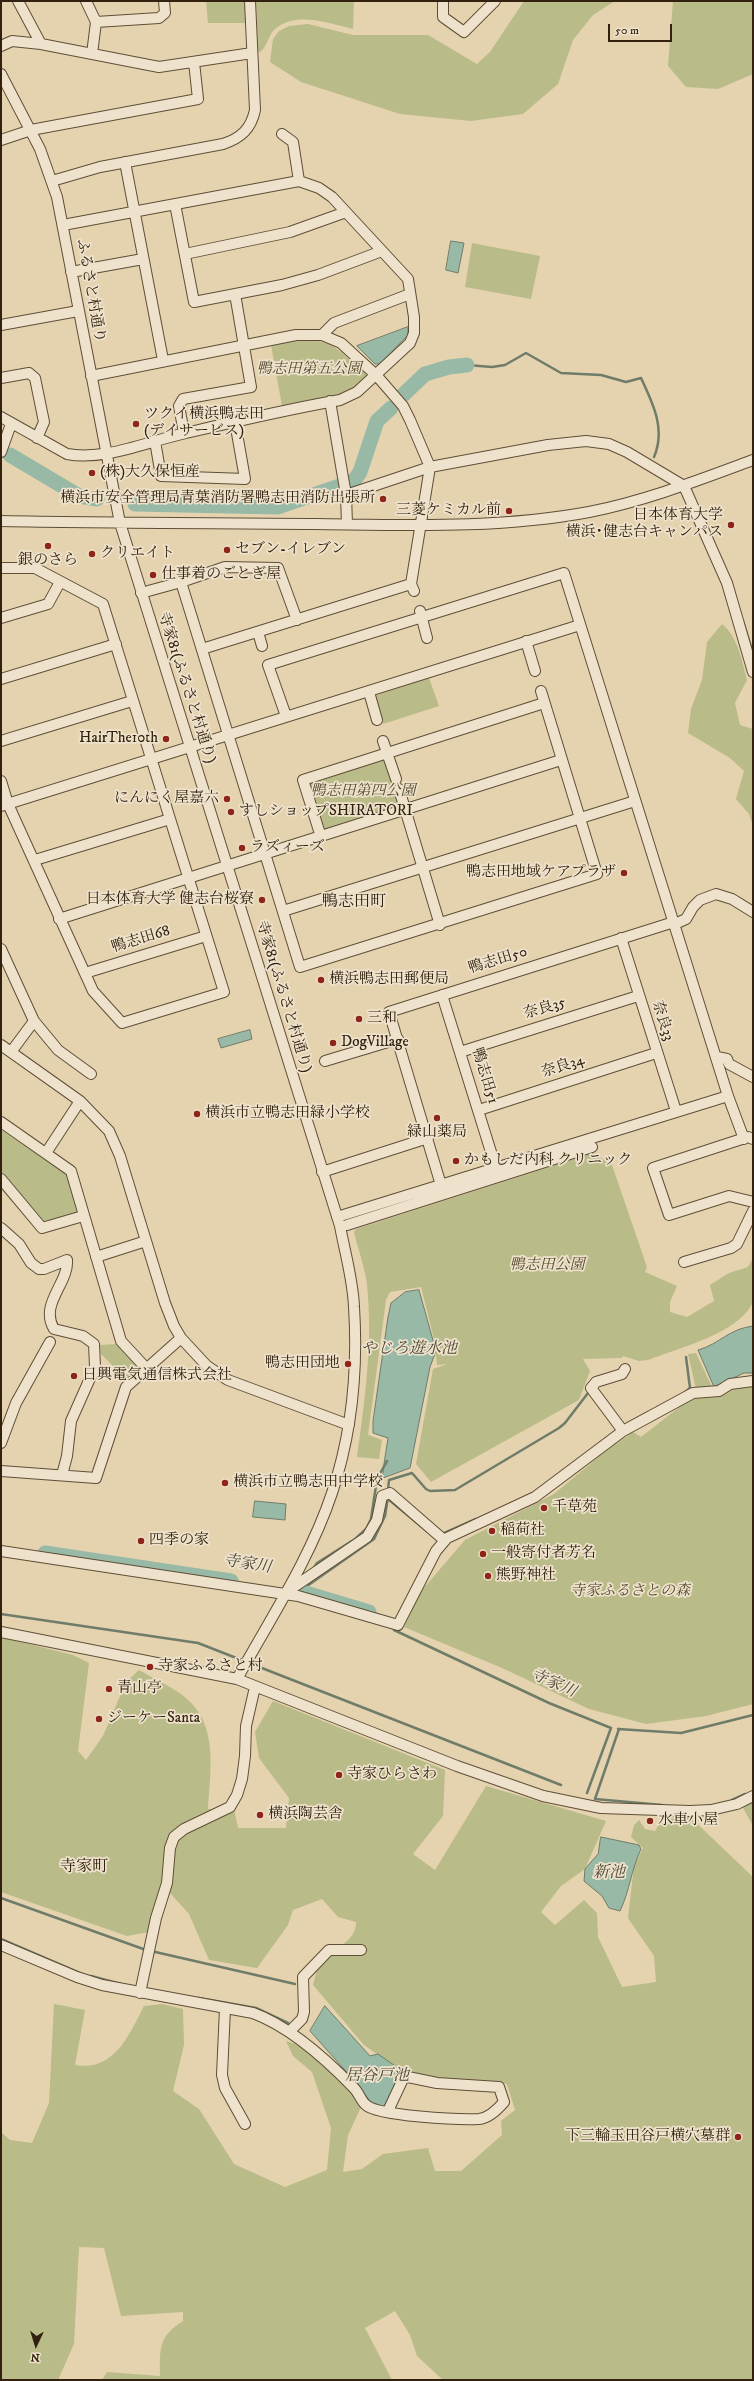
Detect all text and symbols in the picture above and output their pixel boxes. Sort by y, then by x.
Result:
scale bar [610,16,674,42]
text: 50 m [615,23,639,38]
street label: ふるさと村通り [72,238,108,344]
park label: 鴨志田第五公園 [257,361,361,379]
place label: ツクイ横浜鴨志田 (デイサービス) [144,406,264,441]
marker: ツクイ横浜鴨志田 (デイサービス) [131,419,141,429]
place label: (株)大久保恒産 [100,464,200,482]
marker: (株)大久保恒産 [87,468,97,478]
place label: 横浜市安全管理局青葉消防署鴨志田消防出張所 [60,490,375,508]
marker: 横浜市安全管理局青葉消防署鴨志田消防出張所 [378,494,388,504]
place label: 三菱ケミカル前 [396,502,501,520]
marker: 三菱ケミカル前 [504,506,514,516]
place label: 日本体育大学 横浜･健志台キャンパス [566,507,723,542]
marker: 日本体育大学 横浜･健志台キャンパス [726,520,736,530]
marker: 銀のさら [43,541,53,551]
place label: セブン-イレブン [235,541,346,559]
place label: クリエイト [100,545,175,563]
marker: セブン-イレブン [222,545,232,555]
marker: クリエイト [87,549,97,559]
place label: 銀のさら [18,552,78,570]
place label: 仕事着のごとぎ屋 [161,566,281,584]
marker: 仕事着のごとぎ屋 [148,570,158,580]
street label: 寺家81(ふるさと村通り) [153,610,219,766]
place label: HairThe10th [79,730,158,748]
marker: HairThe10th [161,734,171,744]
park label: 鴨志田第四公園 [311,783,415,801]
place label: にんにく屋嘉六 [114,790,219,808]
marker: にんにく屋嘉六 [222,794,232,804]
place label: すしショップSHIRATORI [239,803,413,821]
marker: すしショップSHIRATORI [226,807,236,817]
place label: ラズィーズ [250,839,325,857]
marker: ラズィーズ [237,843,247,853]
place label: 鴨志田地域ケアプラザ [466,864,616,882]
marker: 鴨志田地域ケアプラザ [619,868,629,878]
place label: 日本体育大学 健志台桜寮 [86,891,254,909]
district label: 鴨志田町 [322,893,386,913]
marker: 日本体育大学 健志台桜寮 [257,895,267,905]
street label: 寺家81(ふるさと村通り) [251,919,315,1075]
street label: 鴨志田68 [110,923,172,957]
street label: 鴨志田50 [466,944,530,978]
place label: 横浜鴨志田郵便局 [329,971,449,989]
marker: 横浜鴨志田郵便局 [316,975,326,985]
street label: 奈良35 [522,994,568,1024]
street label: 奈良33 [647,999,677,1043]
place label: 三和 [367,1010,397,1028]
marker: 三和 [354,1014,364,1024]
place label: DogVillage [341,1034,409,1052]
marker: DogVillage [328,1038,338,1048]
street label: 鴨志田51 [467,1046,501,1106]
street label: 奈良34 [539,1052,587,1082]
place label: 横浜市立鴨志田緑小学校 [205,1105,370,1123]
marker: 横浜市立鴨志田緑小学校 [192,1109,202,1119]
marker: 緑山薬局 [432,1113,442,1123]
place label: 緑山薬局 [407,1124,467,1142]
place label: かもしだ内科 クリニック [464,1152,632,1170]
marker: かもしだ内科 クリニック [451,1156,461,1166]
park label: 鴨志田公園 [510,1257,584,1275]
water label: やじろ遊水池 [361,1340,457,1360]
place label: 鴨志田団地 [265,1355,340,1373]
marker: 鴨志田団地 [343,1359,353,1369]
place label: 日興電気通信株式会社 [82,1367,232,1385]
marker: 日興電気通信株式会社 [69,1371,79,1381]
place label: 横浜市立鴨志田中学校 [233,1474,383,1492]
marker: 横浜市立鴨志田中学校 [220,1478,230,1488]
place label: 千草苑 [552,1499,597,1517]
marker: 千草苑 [539,1503,549,1513]
place label: 稲荷社 [500,1522,545,1540]
marker: 稲荷社 [487,1526,497,1536]
place label: 四季の家 [149,1532,209,1550]
marker: 四季の家 [136,1536,146,1546]
place label: 一般寄付者芳名 [491,1545,596,1563]
marker: 一般寄付者芳名 [478,1549,488,1559]
water label: 寺家川 [222,1552,272,1578]
place label: 熊野神社 [496,1567,556,1585]
marker: 熊野神社 [483,1571,493,1581]
park label: 寺家ふるさとの森 [570,1583,690,1601]
place label: 寺家ふるさと村 [158,1658,263,1676]
marker: 寺家ふるさと村 [145,1662,155,1672]
water label: 寺家川 [527,1665,579,1703]
place label: 青山亭 [117,1680,162,1698]
marker: 青山亭 [104,1684,114,1694]
place label: ジーケーSanta [107,1710,200,1728]
marker: ジーケーSanta [94,1714,104,1724]
place label: 寺家ひらさわ [347,1766,437,1784]
marker: 寺家ひらさわ [334,1770,344,1780]
place label: 横浜陶芸舎 [268,1806,343,1824]
marker: 横浜陶芸舎 [255,1810,265,1820]
place label: 水車小屋 [658,1812,718,1830]
marker: 水車小屋 [645,1816,655,1826]
district label: 寺家町 [60,1858,108,1878]
water label: 新池 [593,1864,625,1884]
water label: 居谷戸池 [345,2067,409,2087]
place label: 下三輪玉田谷戸横穴墓群 [565,2128,730,2146]
marker: 下三輪玉田谷戸横穴墓群 [733,2132,743,2142]
north arrow [16,2325,56,2365]
text: N [30,2350,40,2364]

